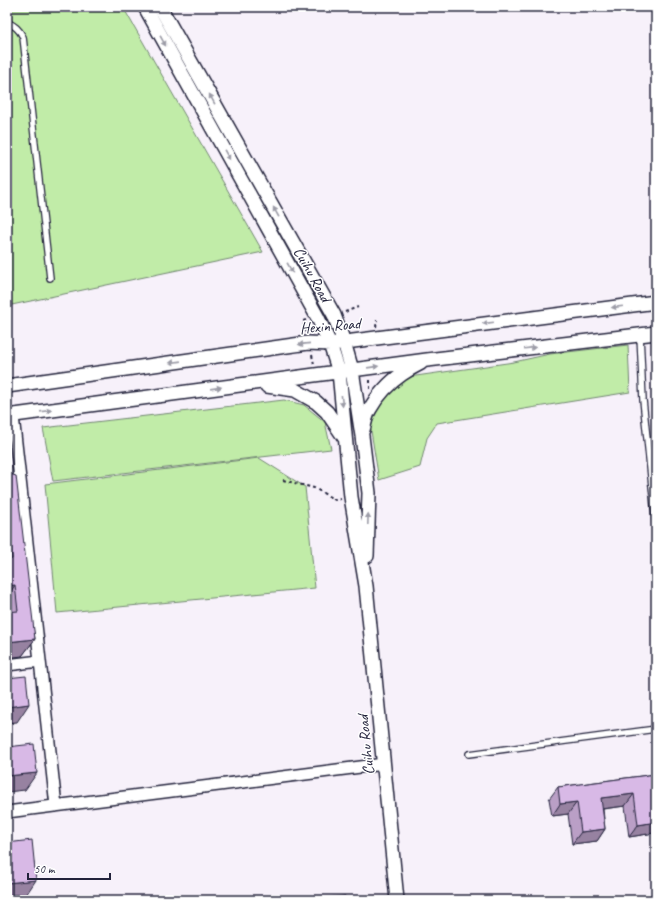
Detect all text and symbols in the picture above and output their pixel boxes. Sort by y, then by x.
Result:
one-way arrow [160,35,167,47]
one-way arrow [208,93,215,105]
one-way arrow [223,149,230,161]
one-way arrow [272,206,279,218]
street label: Cuihu Road [289,243,337,308]
one-way arrow [287,262,293,274]
one-way arrow [611,304,623,310]
street label: Hexin Road [299,313,364,339]
one-way arrow [482,320,494,326]
one-way arrow [298,341,310,347]
one-way arrow [523,345,536,351]
one-way arrow [169,359,181,365]
one-way arrow [367,364,379,370]
one-way arrow [210,385,222,391]
one-way arrow [338,395,345,407]
one-way arrow [40,408,52,414]
one-way arrow [365,512,371,525]
street label: Cuihu Road [353,711,379,776]
scale bar [28,855,110,881]
text: 50 m [34,861,56,877]

